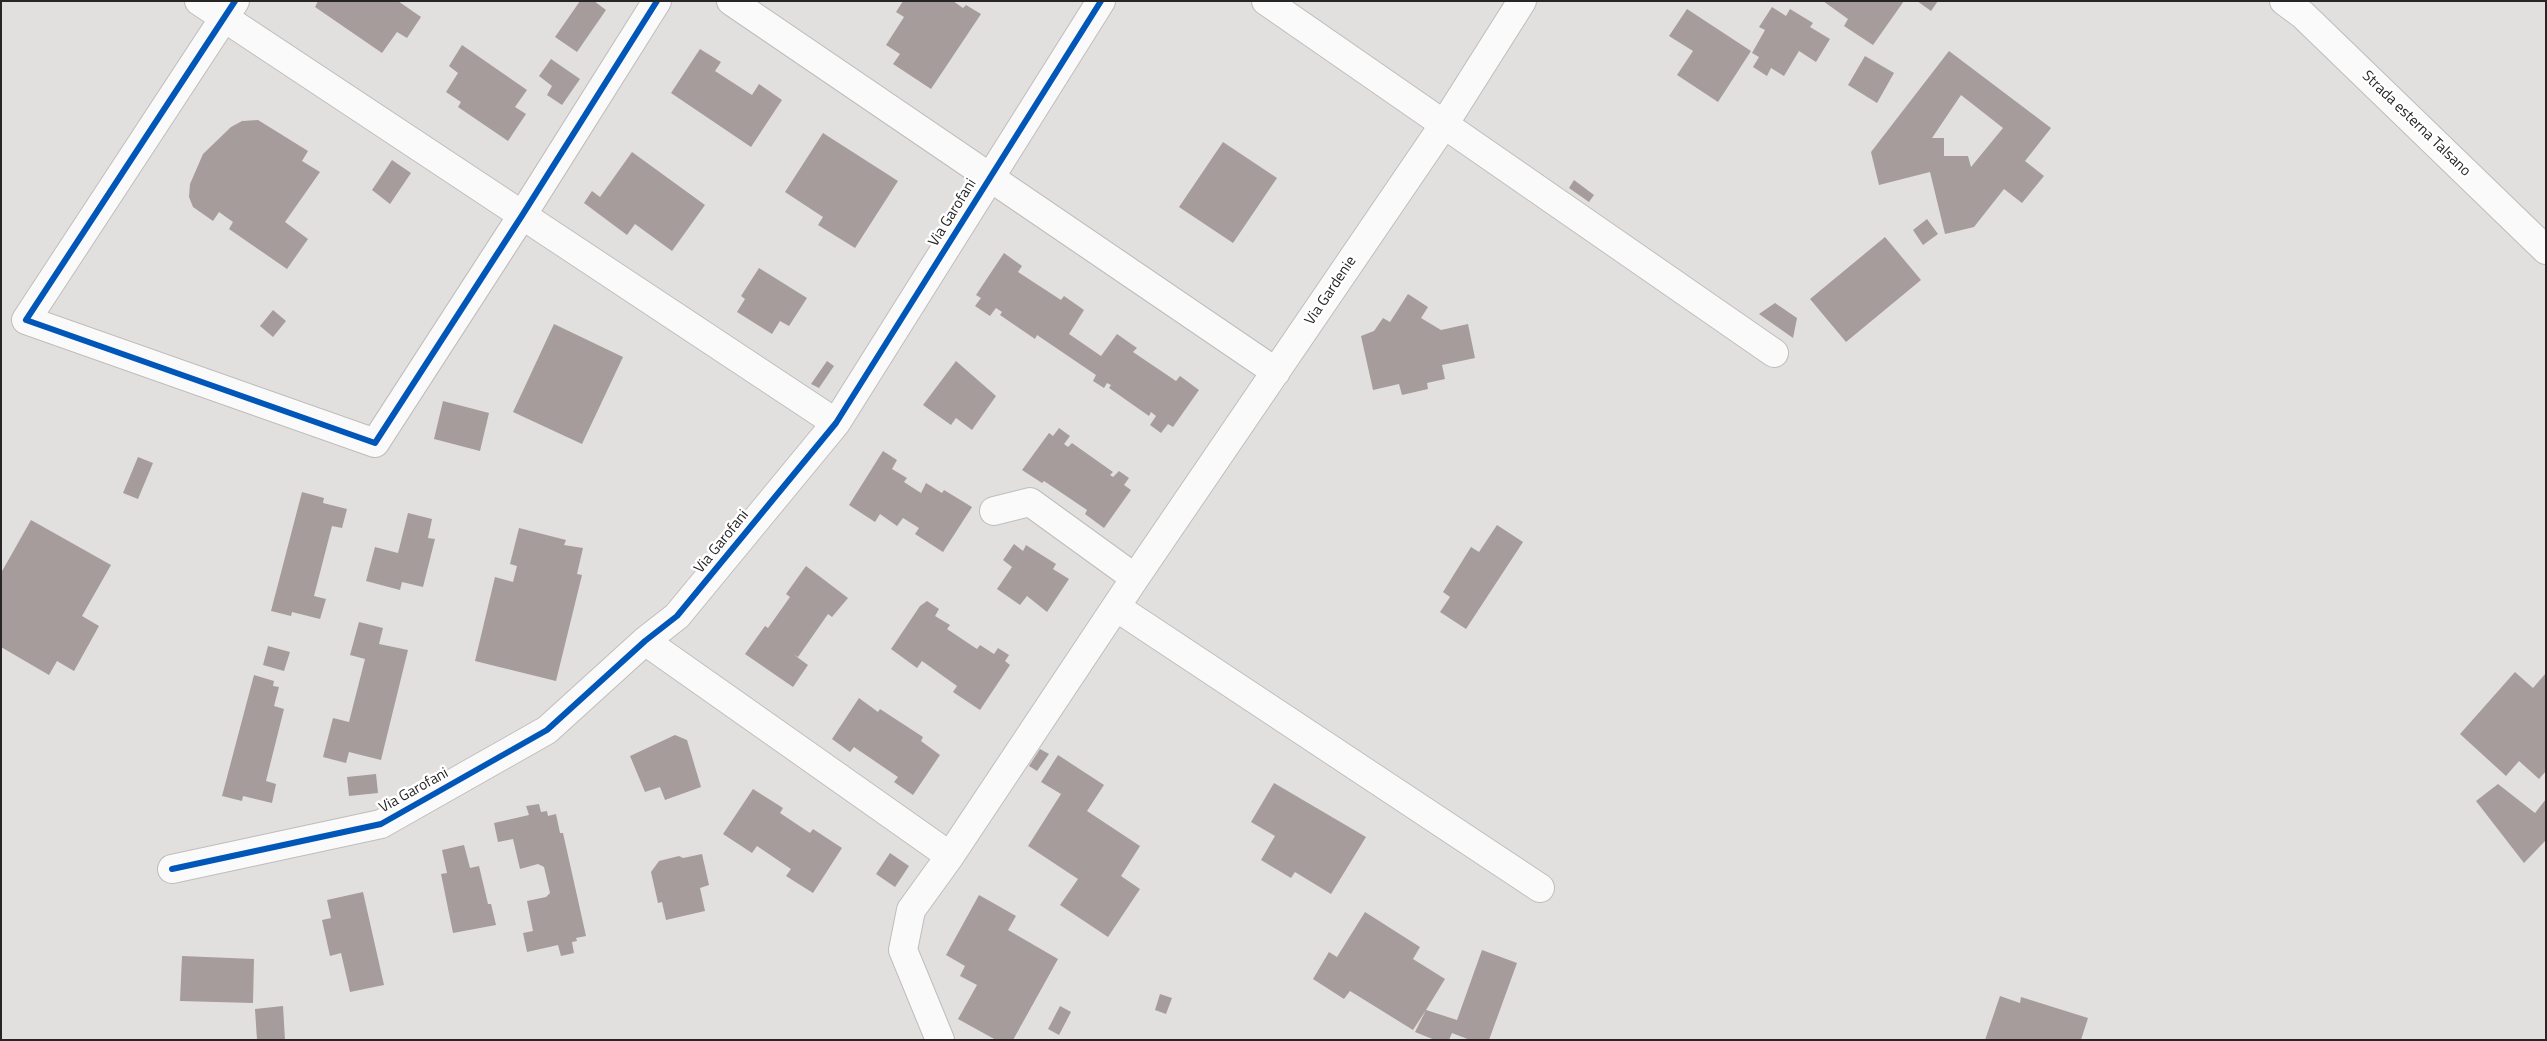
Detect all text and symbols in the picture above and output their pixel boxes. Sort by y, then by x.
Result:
street label: Strada esterna Talsano [2358,67,2474,181]
street label: Via Garofani [925,176,981,250]
street label: Via Gardenie [1301,253,1361,329]
street label: Via Garofani [691,507,753,577]
street label: Via Garofani [376,765,452,817]

